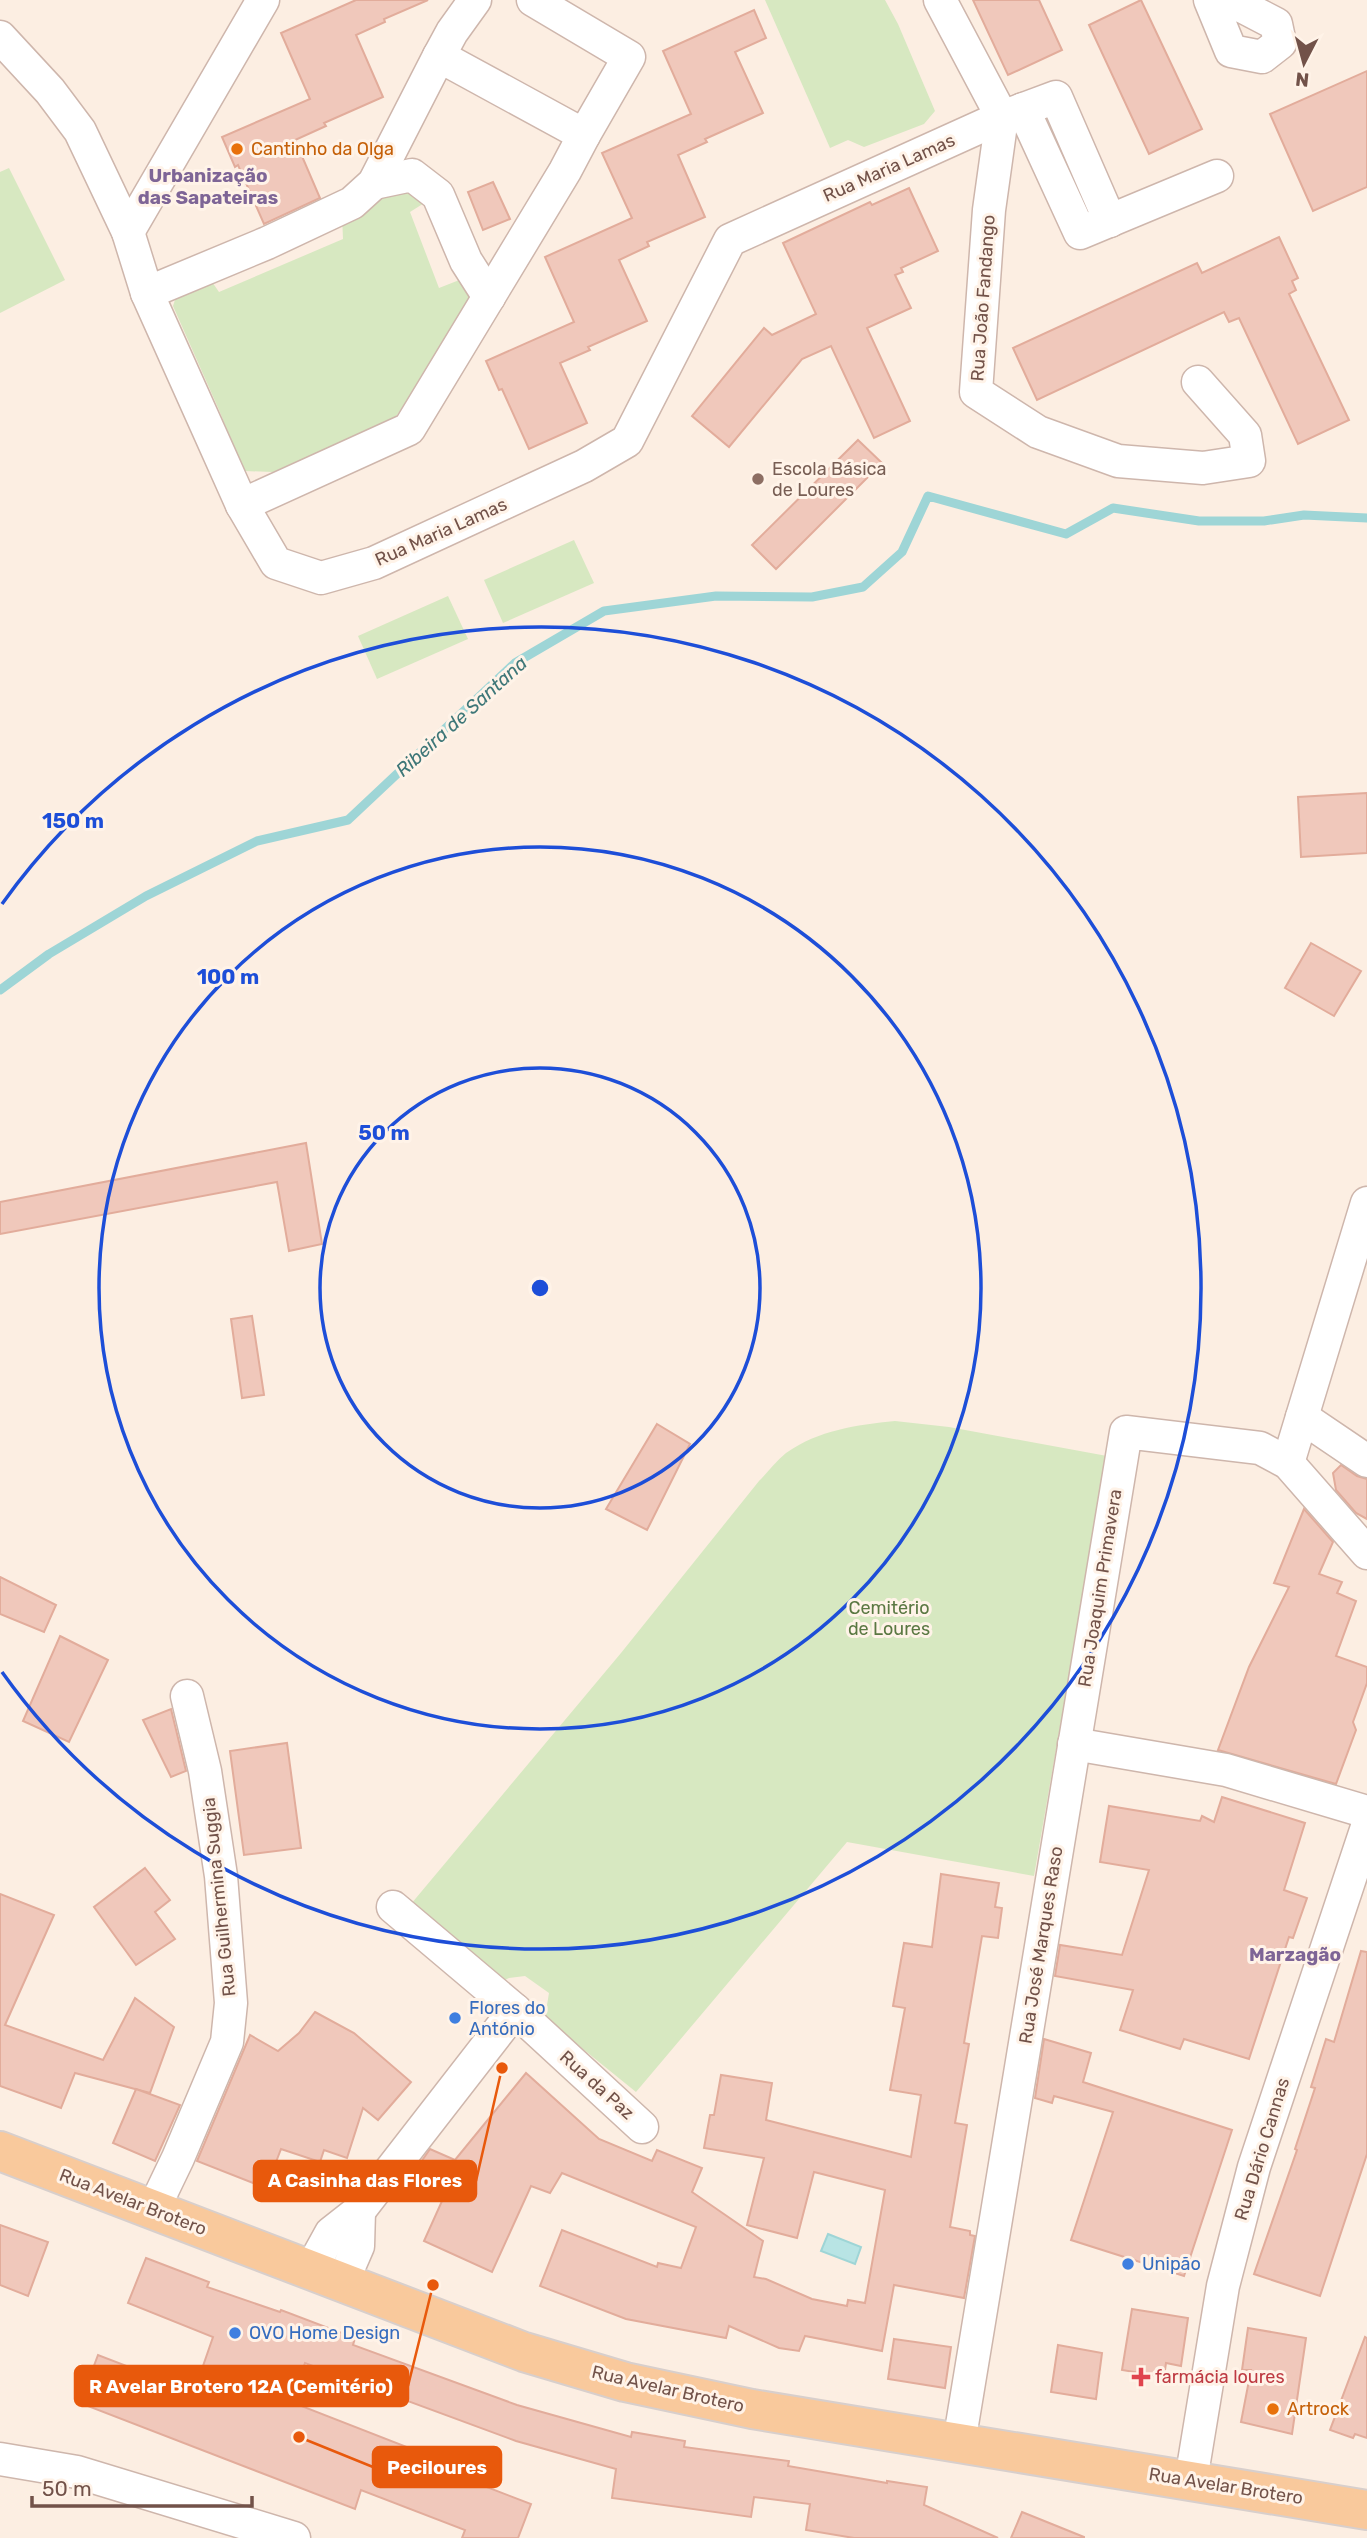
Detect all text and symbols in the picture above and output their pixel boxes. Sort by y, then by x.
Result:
north arrow [1269,28,1339,98]
text: N [1294,67,1310,92]
street label: Rua Maria Lamas [820,129,958,207]
place label: Cantinho da Olga [251,138,394,160]
marker: Cantinho da Olga [229,141,245,157]
district label: Urbanização das Sapateiras [138,164,278,209]
street label: Rua João Fandango [966,214,1000,382]
place label: Escola Básica de Loures [772,458,886,501]
marker: Escola Básica de Loures [750,471,766,487]
street label: Rua Maria Lamas [372,493,510,571]
water label: Ribeira de Santana [391,651,532,781]
text: 150 m [42,808,104,833]
text: 100 m [197,964,259,989]
text: 50 m [358,1120,410,1145]
centre of rings [528,1276,552,1300]
street label: Rua Joaquim Primavera [1074,1488,1126,1688]
park label: Cemitério de Loures [848,1597,930,1640]
street label: Rua Guilhermina Suggia [198,1796,240,1998]
street label: Rua José Marques Raso [1015,1845,1067,2045]
district label: Marzagão [1249,1943,1341,1966]
place label: Flores do António [469,1997,546,2040]
marker: Flores do António [447,2010,463,2026]
street label: Rua da Paz [555,2046,639,2124]
street label: Rua Dário Cannas [1230,2075,1294,2223]
callout: A Casinha das Flores [254,2161,476,2201]
street label: Rua Avelar Brotero [56,2164,210,2240]
text: A Casinha das Flores [268,2169,462,2192]
place label: Unipão [1142,2253,1201,2275]
marker: Unipão [1120,2256,1136,2272]
place label: OVO Home Design [249,2322,400,2344]
marker: OVO Home Design [227,2325,243,2341]
street label: Rua Avelar Brotero [590,2361,746,2417]
callout: R Avelar Brotero 12A (Cemitério) [75,2366,408,2406]
place label: farmácia loures [1155,2366,1285,2388]
marker: farmácia loures [1133,2369,1149,2385]
text: R Avelar Brotero 12A (Cemitério) [89,2375,393,2398]
place label: Artrock [1287,2398,1350,2420]
marker: Artrock [1265,2401,1281,2417]
callout: Peciloures [373,2447,501,2487]
text: Peciloures [387,2456,487,2479]
street label: Rua Avelar Brotero [1147,2463,1305,2509]
scale bar [32,2464,252,2508]
text: 50 m [42,2476,92,2501]

